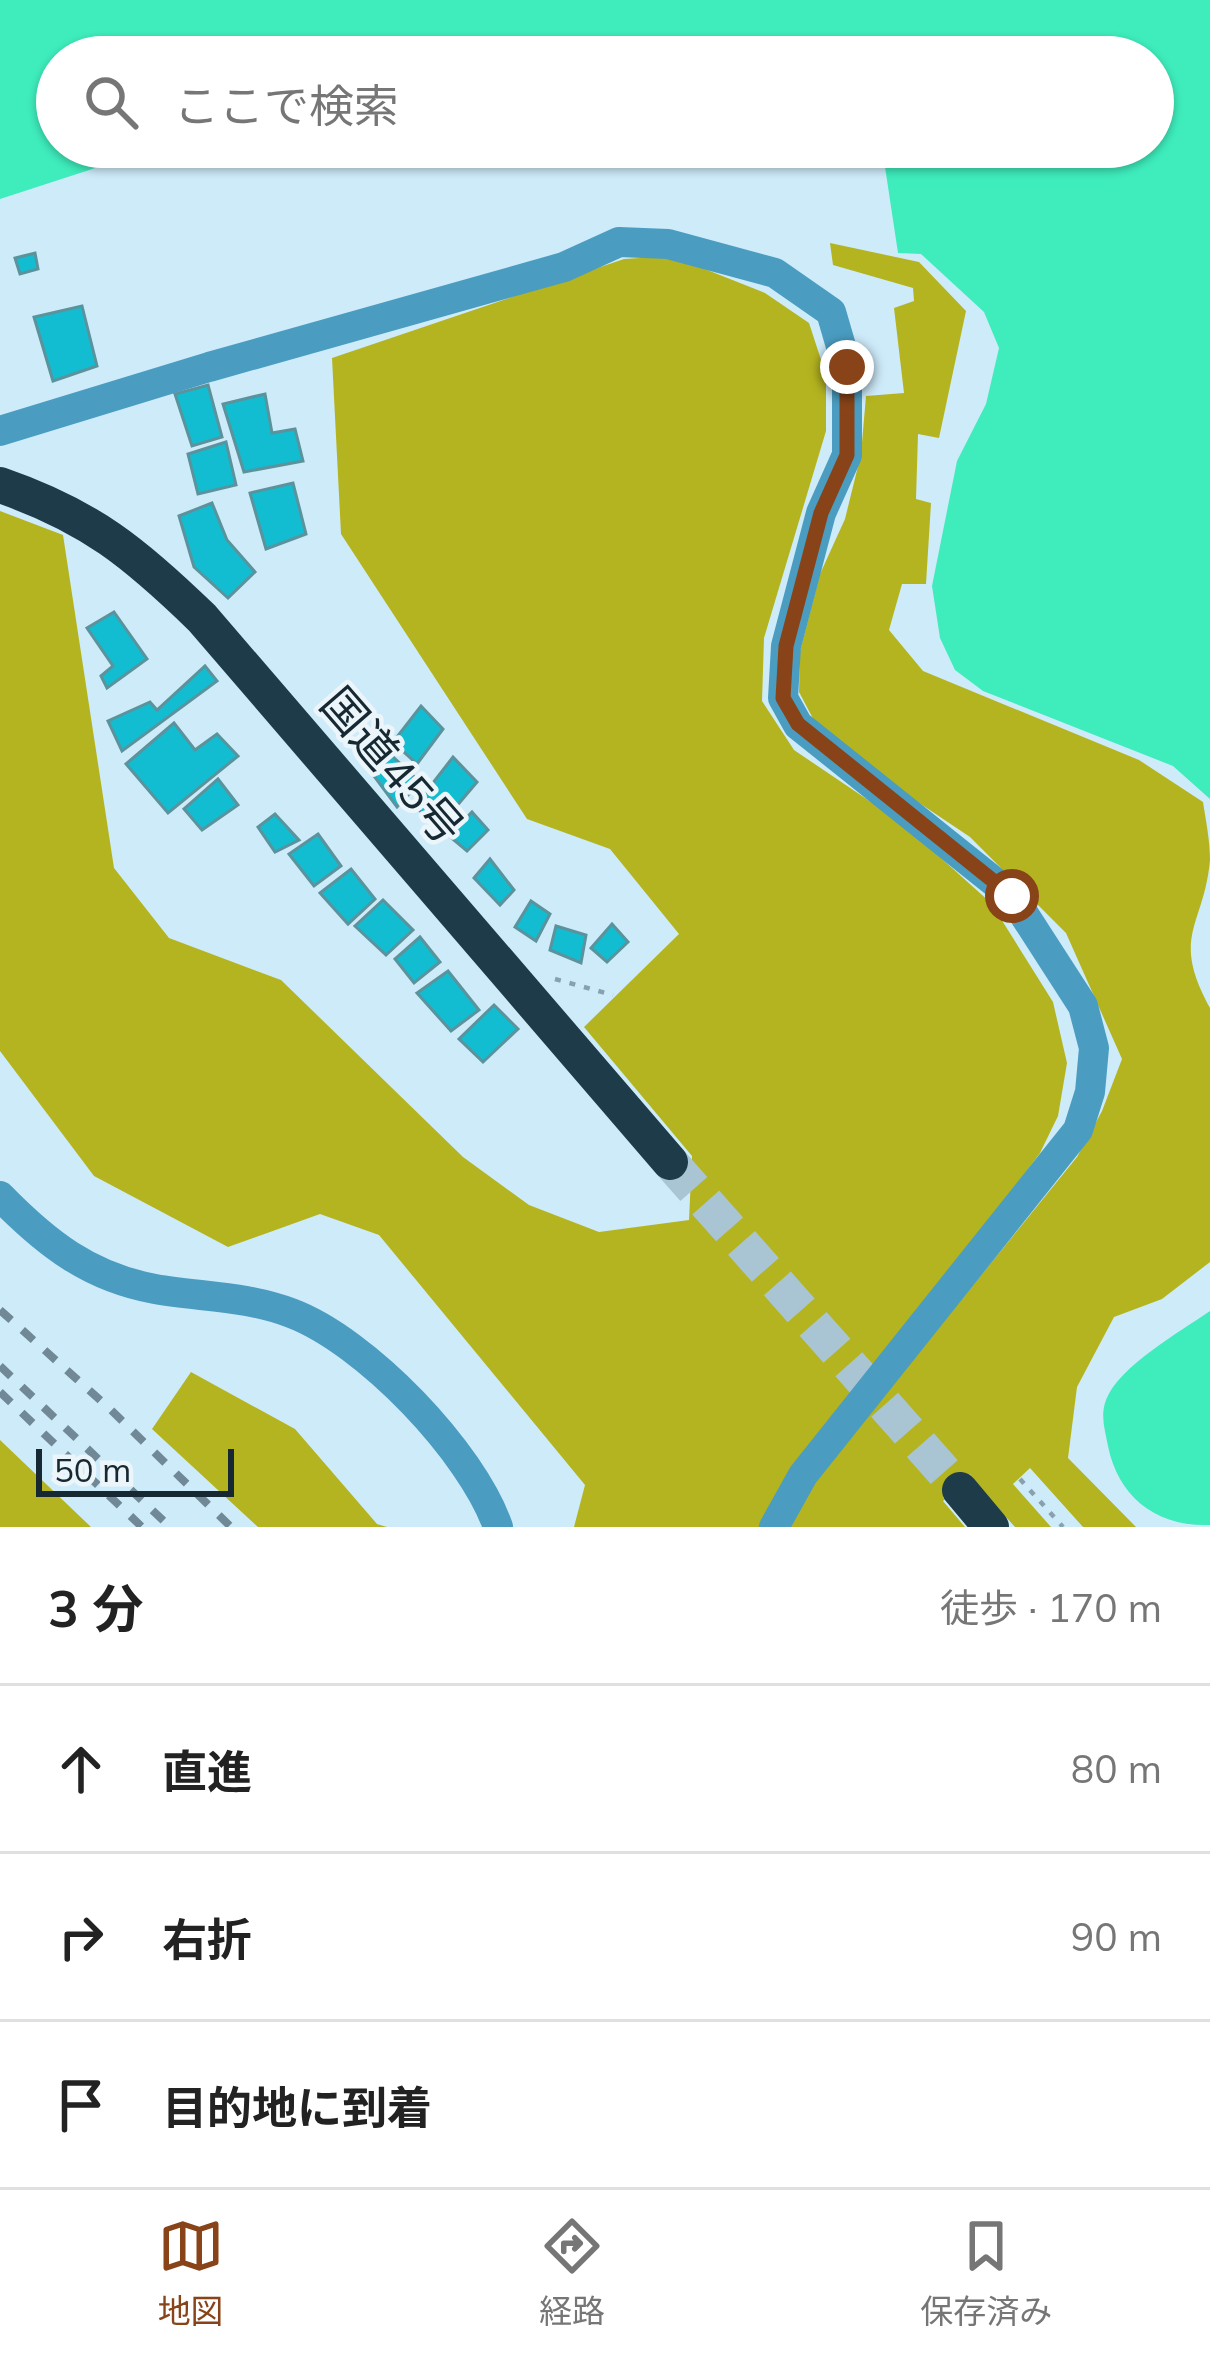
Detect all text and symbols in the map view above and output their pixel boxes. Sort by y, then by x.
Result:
search box [36,36,1174,168]
icon: search [78,69,144,135]
text: ここで検索 [174,77,399,133]
route end [820,340,874,394]
street label: 国道45号 [310,675,476,855]
route start [985,869,1039,923]
scale bar [36,1443,234,1496]
text: 50 m [54,1449,131,1490]
text: 3 分 [48,1576,144,1640]
text: 徒歩 · 170 m [940,1583,1162,1632]
icon: ahead [48,1736,114,1802]
text: 直進 [162,1743,252,1799]
text: 80 m [1071,1744,1162,1793]
icon: right [48,1904,114,1970]
text: 右折 [162,1911,252,1967]
text: 90 m [1071,1912,1162,1961]
icon: arrive [48,2072,114,2138]
text: 目的地に到着 [162,2079,432,2135]
tab: 地図 [158,2213,224,2333]
tab: 経路 [539,2213,605,2333]
tab: 保存済み [920,2213,1052,2333]

